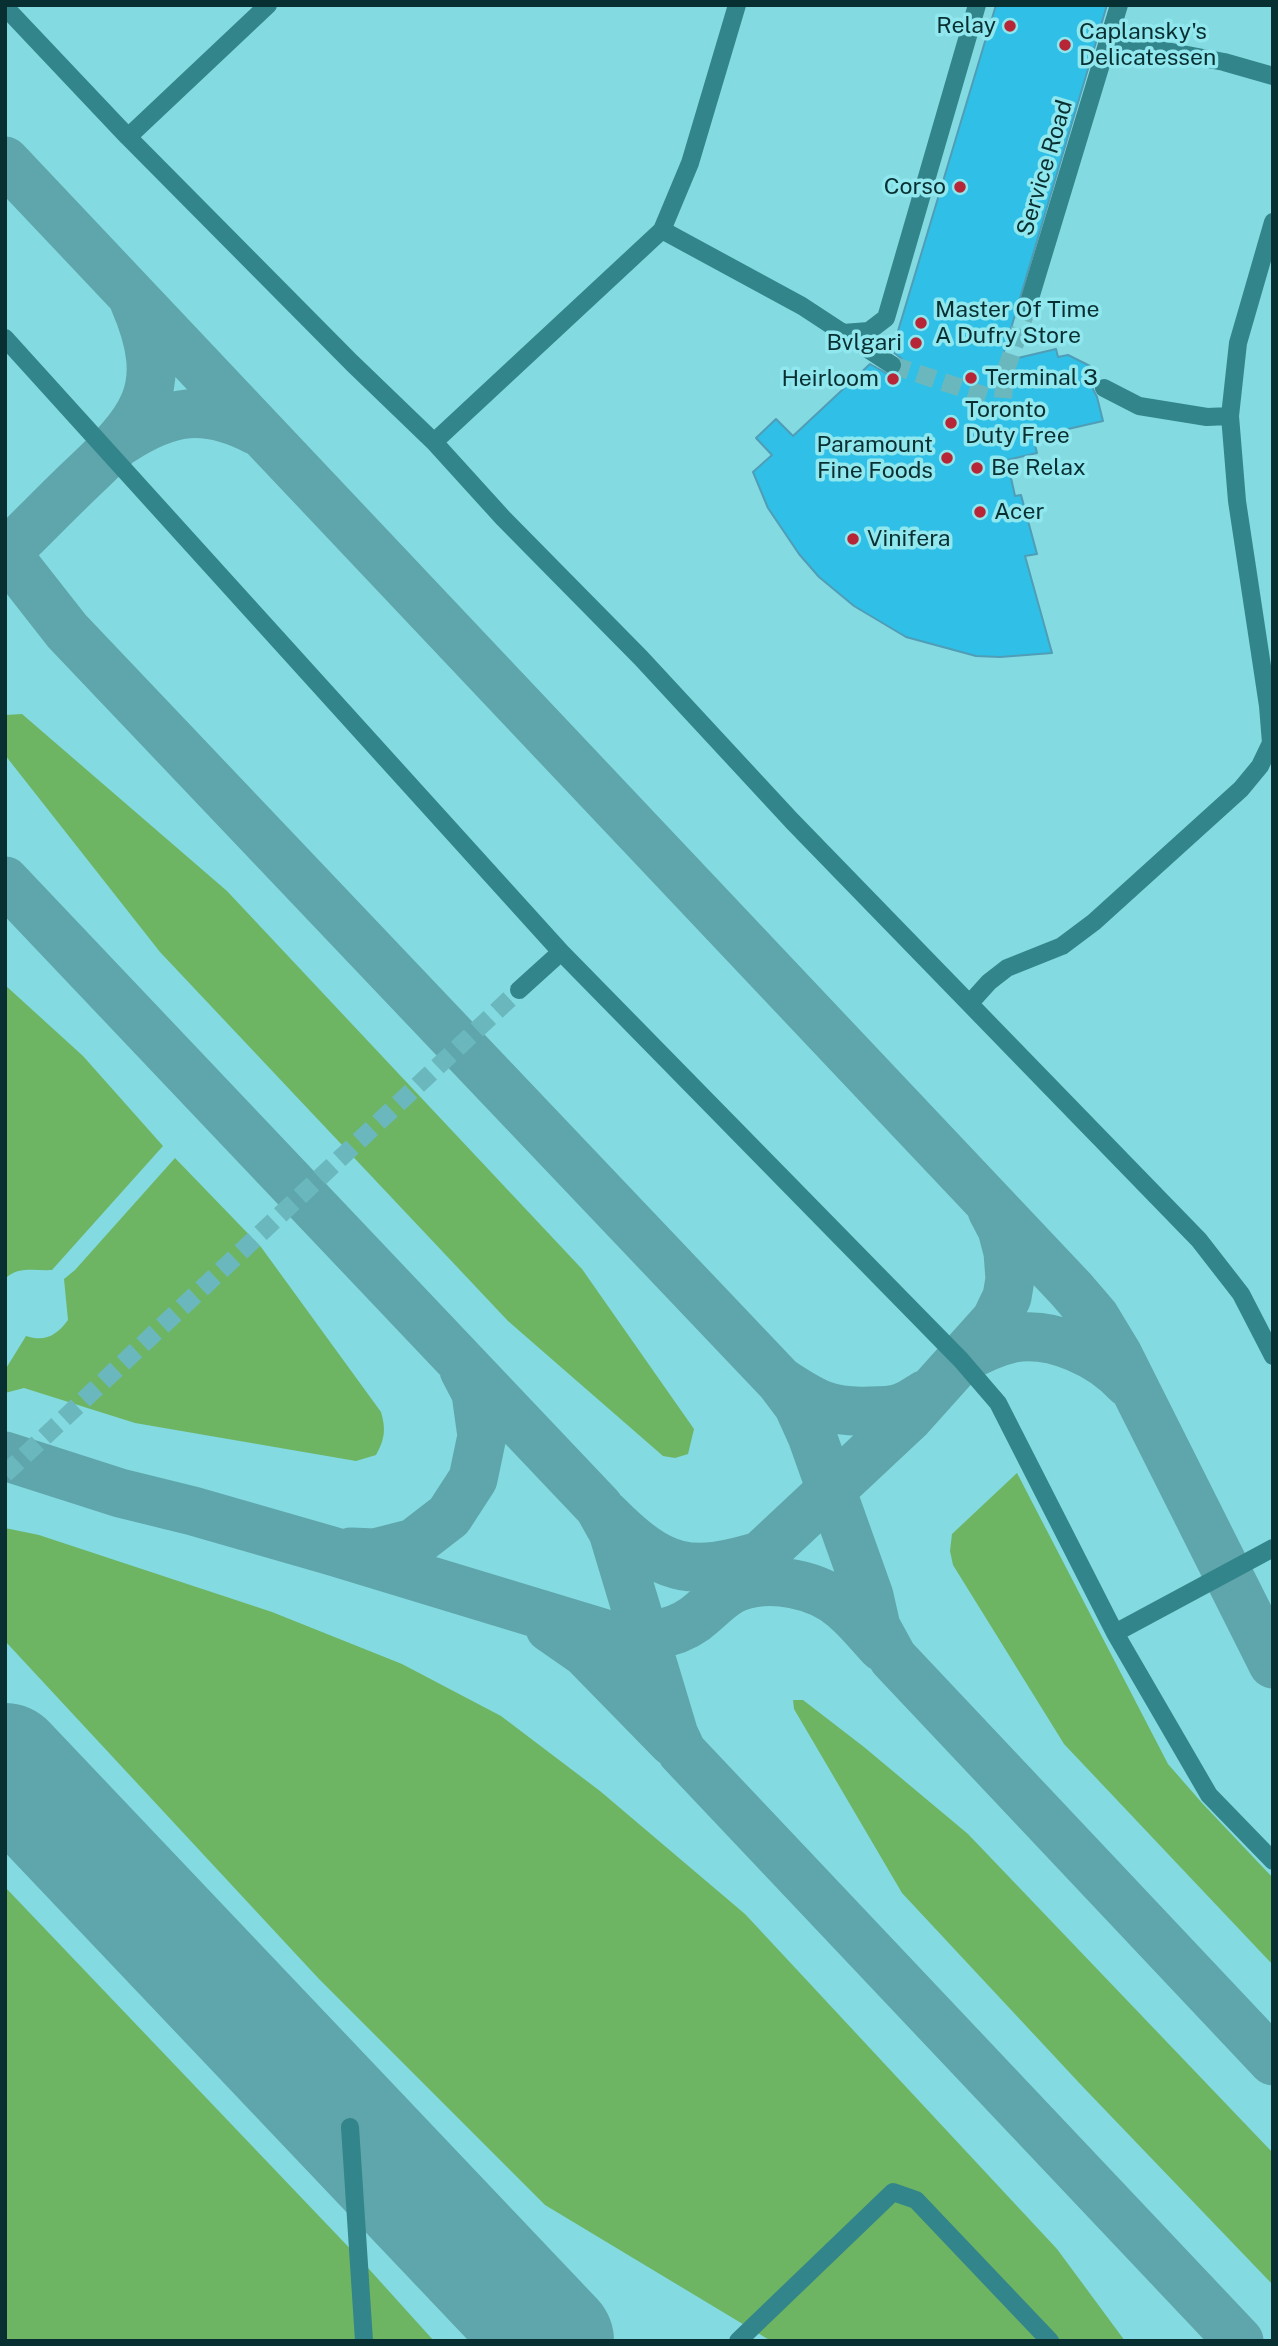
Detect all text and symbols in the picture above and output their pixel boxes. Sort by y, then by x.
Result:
place label: Relay [936,12,996,40]
marker: Relay [1002,18,1018,34]
place label: Caplansky's Delicatessen [1079,18,1216,72]
marker: Caplansky's Delicatessen [1057,37,1073,53]
street label: Service Road [1011,97,1079,239]
place label: Corso [884,173,946,201]
marker: Corso [952,179,968,195]
place label: Master Of Time A Dufry Store [935,296,1100,350]
marker: Master Of Time A Dufry Store [913,315,929,331]
place label: Bvlgari [826,329,902,357]
marker: Bvlgari [908,335,924,351]
place label: Terminal 3 [985,364,1098,392]
place label: Heirloom [781,365,879,393]
marker: Terminal 3 [963,370,979,386]
marker: Heirloom [885,371,901,387]
place label: Toronto Duty Free [965,396,1070,450]
marker: Toronto Duty Free [943,415,959,431]
place label: Paramount Fine Foods [816,431,933,485]
marker: Paramount Fine Foods [939,450,955,466]
place label: Be Relax [991,454,1086,482]
marker: Be Relax [969,460,985,476]
place label: Acer [994,498,1044,526]
marker: Acer [972,504,988,520]
place label: Vinifera [867,525,951,553]
marker: Vinifera [845,531,861,547]

